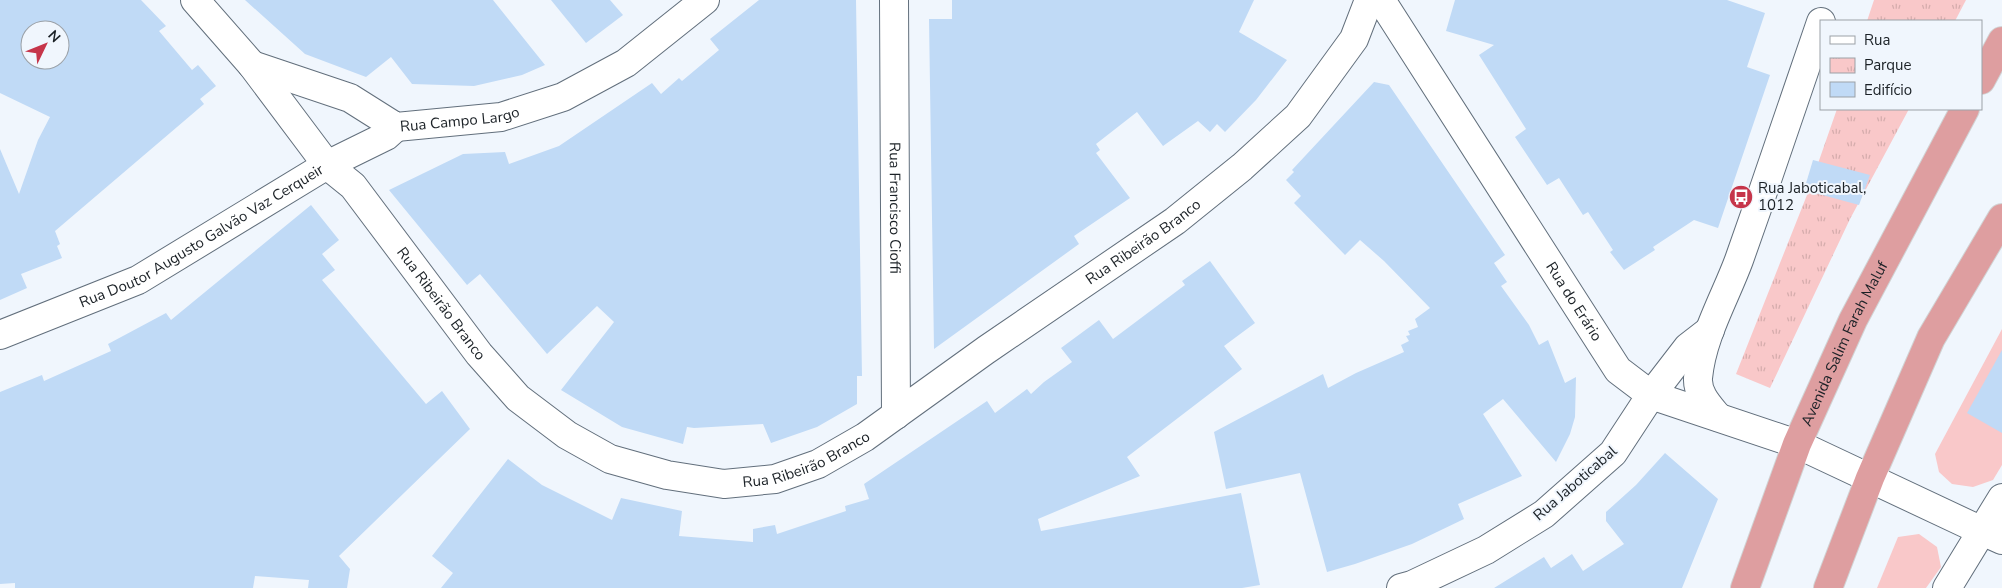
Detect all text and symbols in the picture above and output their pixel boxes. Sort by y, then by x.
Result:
north arrow [20,20,70,70]
legend [1820,20,1982,110]
text: N [44,26,65,47]
text: Rua [1864,30,1890,50]
text: Parque [1864,55,1912,75]
text: Edifício [1864,80,1912,100]
street label: Rua Campo Largo [399,102,522,137]
street label: Rua Francisco Cioffi [885,142,905,274]
street label: Rua Doutor Augusto Galvão Vaz Cerqueir [76,159,328,312]
place label: Rua Jaboticabal, 1012 [1758,178,1866,215]
bus stop icon: Rua Jaboticabal, 1012 [1728,184,1754,210]
street label: Rua Ribeirão Branco [1082,194,1205,289]
street label: Rua Ribeirão Branco [392,243,490,365]
street label: Avenida Salim Farah Maluf [1796,257,1893,429]
street label: Rua do Erário [1541,258,1607,345]
street label: Rua Ribeirão Branco [741,426,874,492]
street label: Rua Jaboticabal [1529,441,1622,525]

